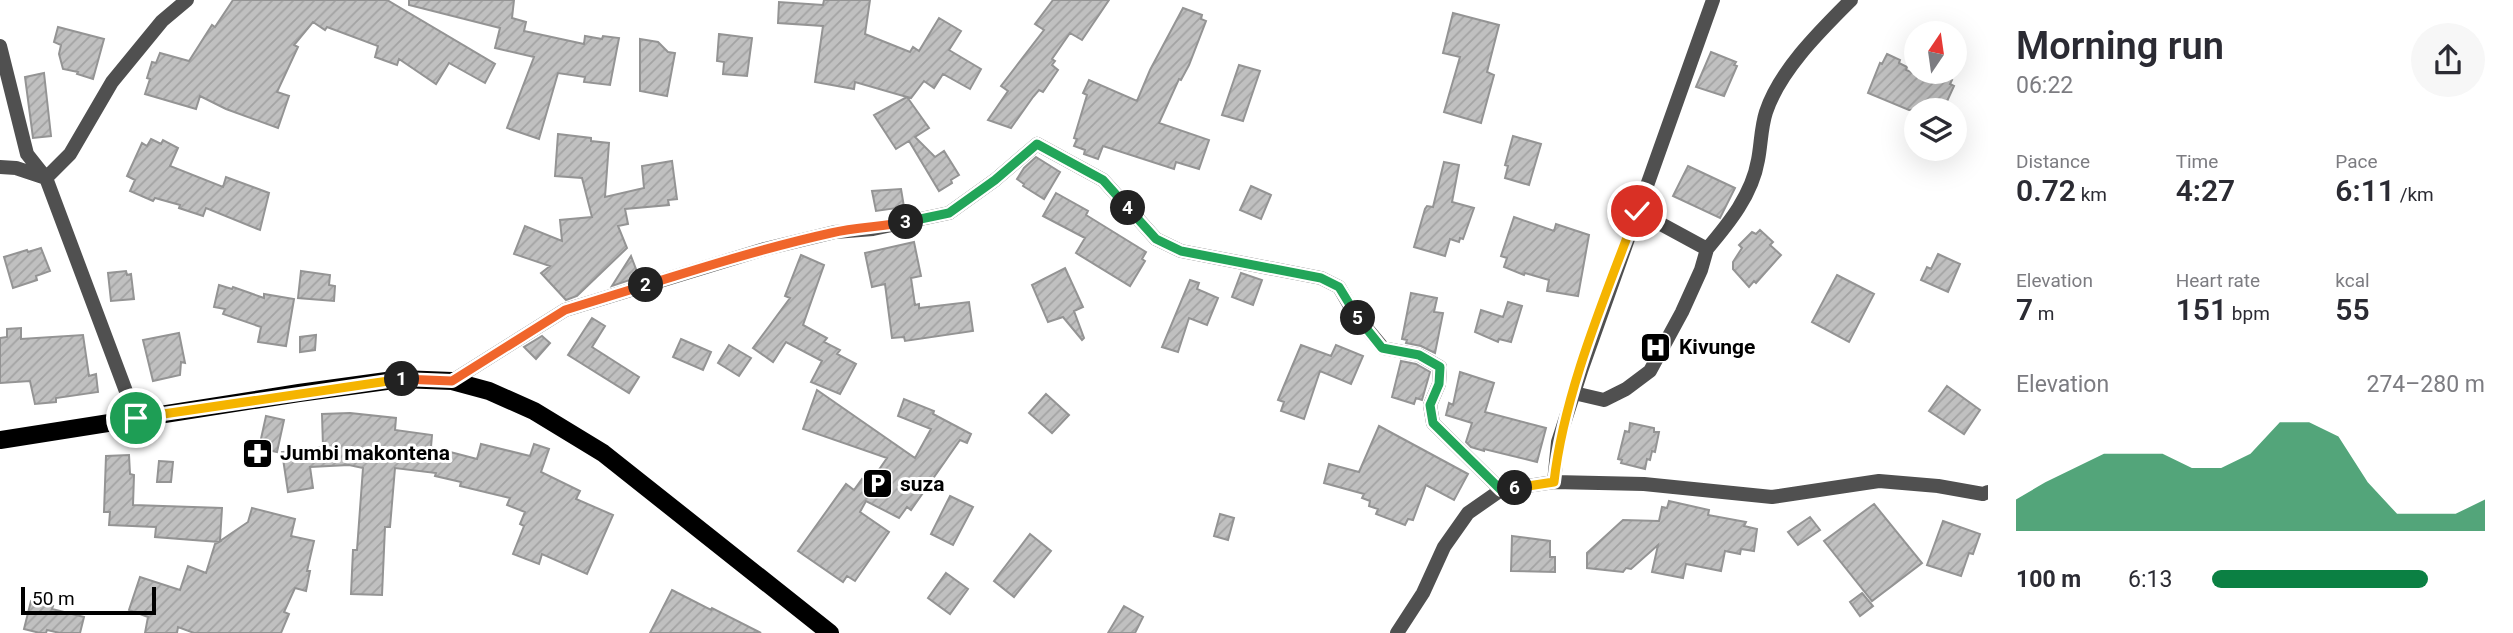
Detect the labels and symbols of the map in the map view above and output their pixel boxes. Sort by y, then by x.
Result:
north arrow [1904,21,1967,84]
pin [1607,181,1667,241]
pin: 4 [1110,190,1146,226]
pin: 3 [888,204,923,240]
pin: 2 [628,268,664,302]
pin: 5 [1340,300,1376,336]
hospital icon: Kivunge [1639,330,1673,364]
place label: Kivunge [1679,335,1755,359]
pin: 1 [384,362,420,396]
pin [106,388,166,448]
pharmacy icon: Jumbi makontena [240,436,274,470]
place label: Jumbi makontena [280,441,450,465]
parking icon: suza [860,467,894,501]
pin: 6 [1498,470,1532,505]
place label: suza [900,472,944,496]
scale bar [21,584,156,616]

